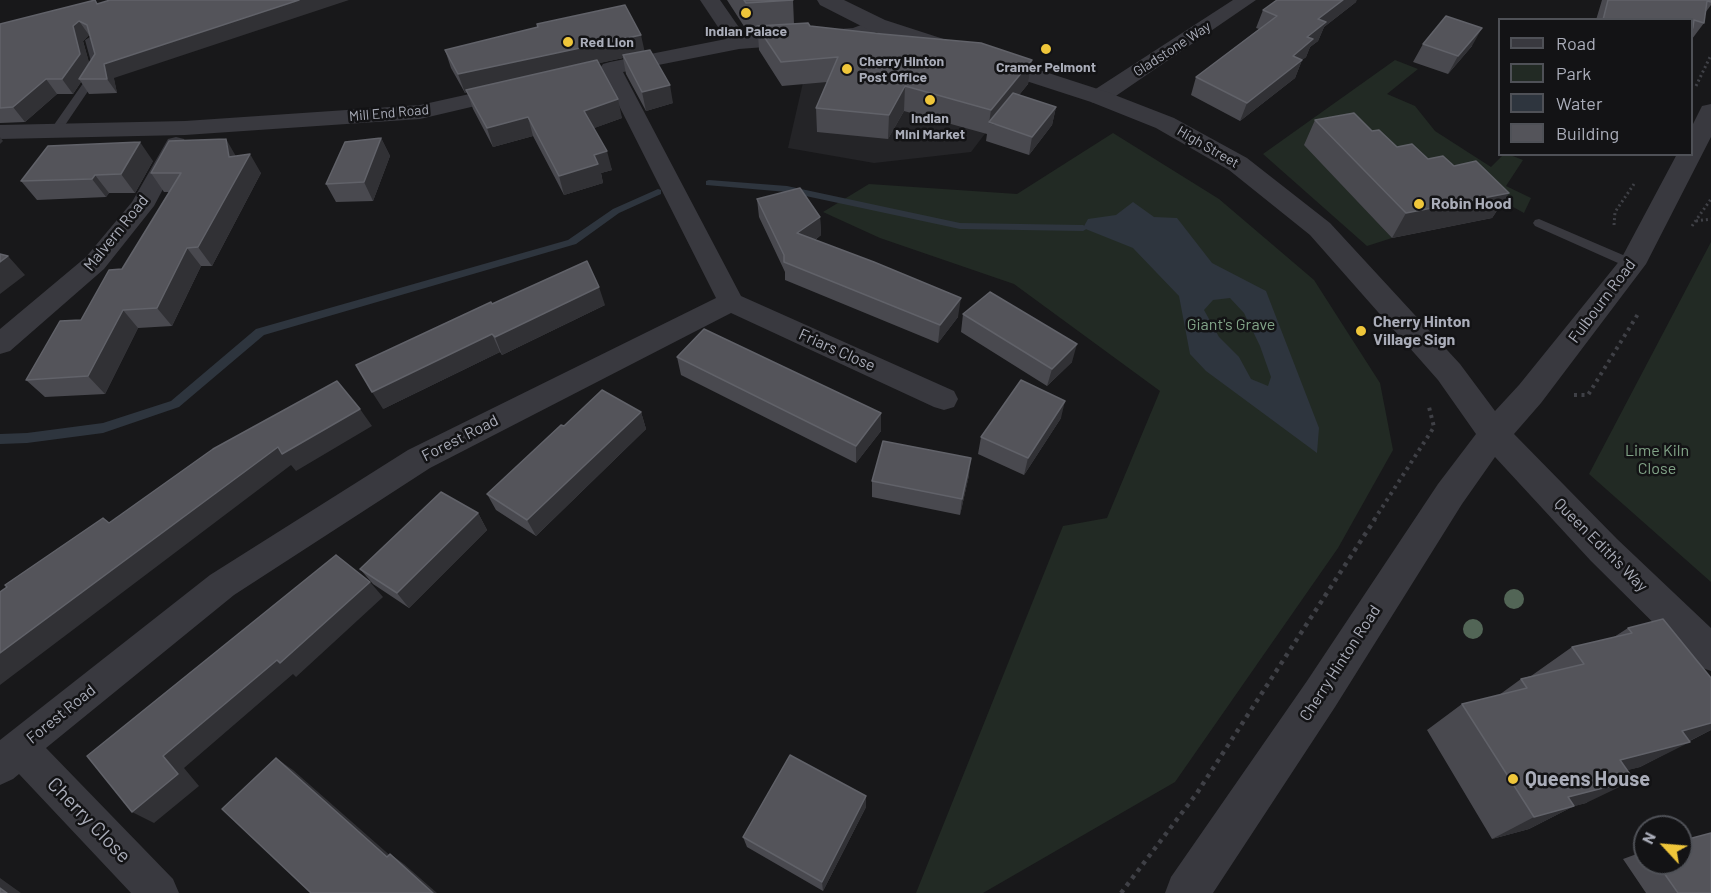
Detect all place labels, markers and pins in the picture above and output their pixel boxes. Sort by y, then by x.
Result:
marker: Indian Palace [739,6,753,20]
place label: Indian Palace [705,23,787,39]
place label: Red Lion [580,34,634,50]
marker: Red Lion [561,35,575,49]
marker: Cramer Pelmont [1039,42,1053,56]
place label: Cherry Hinton Post Office [859,53,944,86]
place label: Cramer Pelmont [996,59,1096,75]
marker: Cherry Hinton Post Office [840,62,854,76]
marker: Indian Mini Market [923,93,937,107]
place label: Indian Mini Market [895,110,965,142]
place label: Robin Hood [1431,194,1512,214]
marker: Robin Hood [1412,197,1426,211]
place label: Cherry Hinton Village Sign [1373,312,1470,350]
marker: Cherry Hinton Village Sign [1354,324,1368,338]
place label: Queens House [1525,767,1650,791]
marker: Queens House [1506,772,1520,786]

